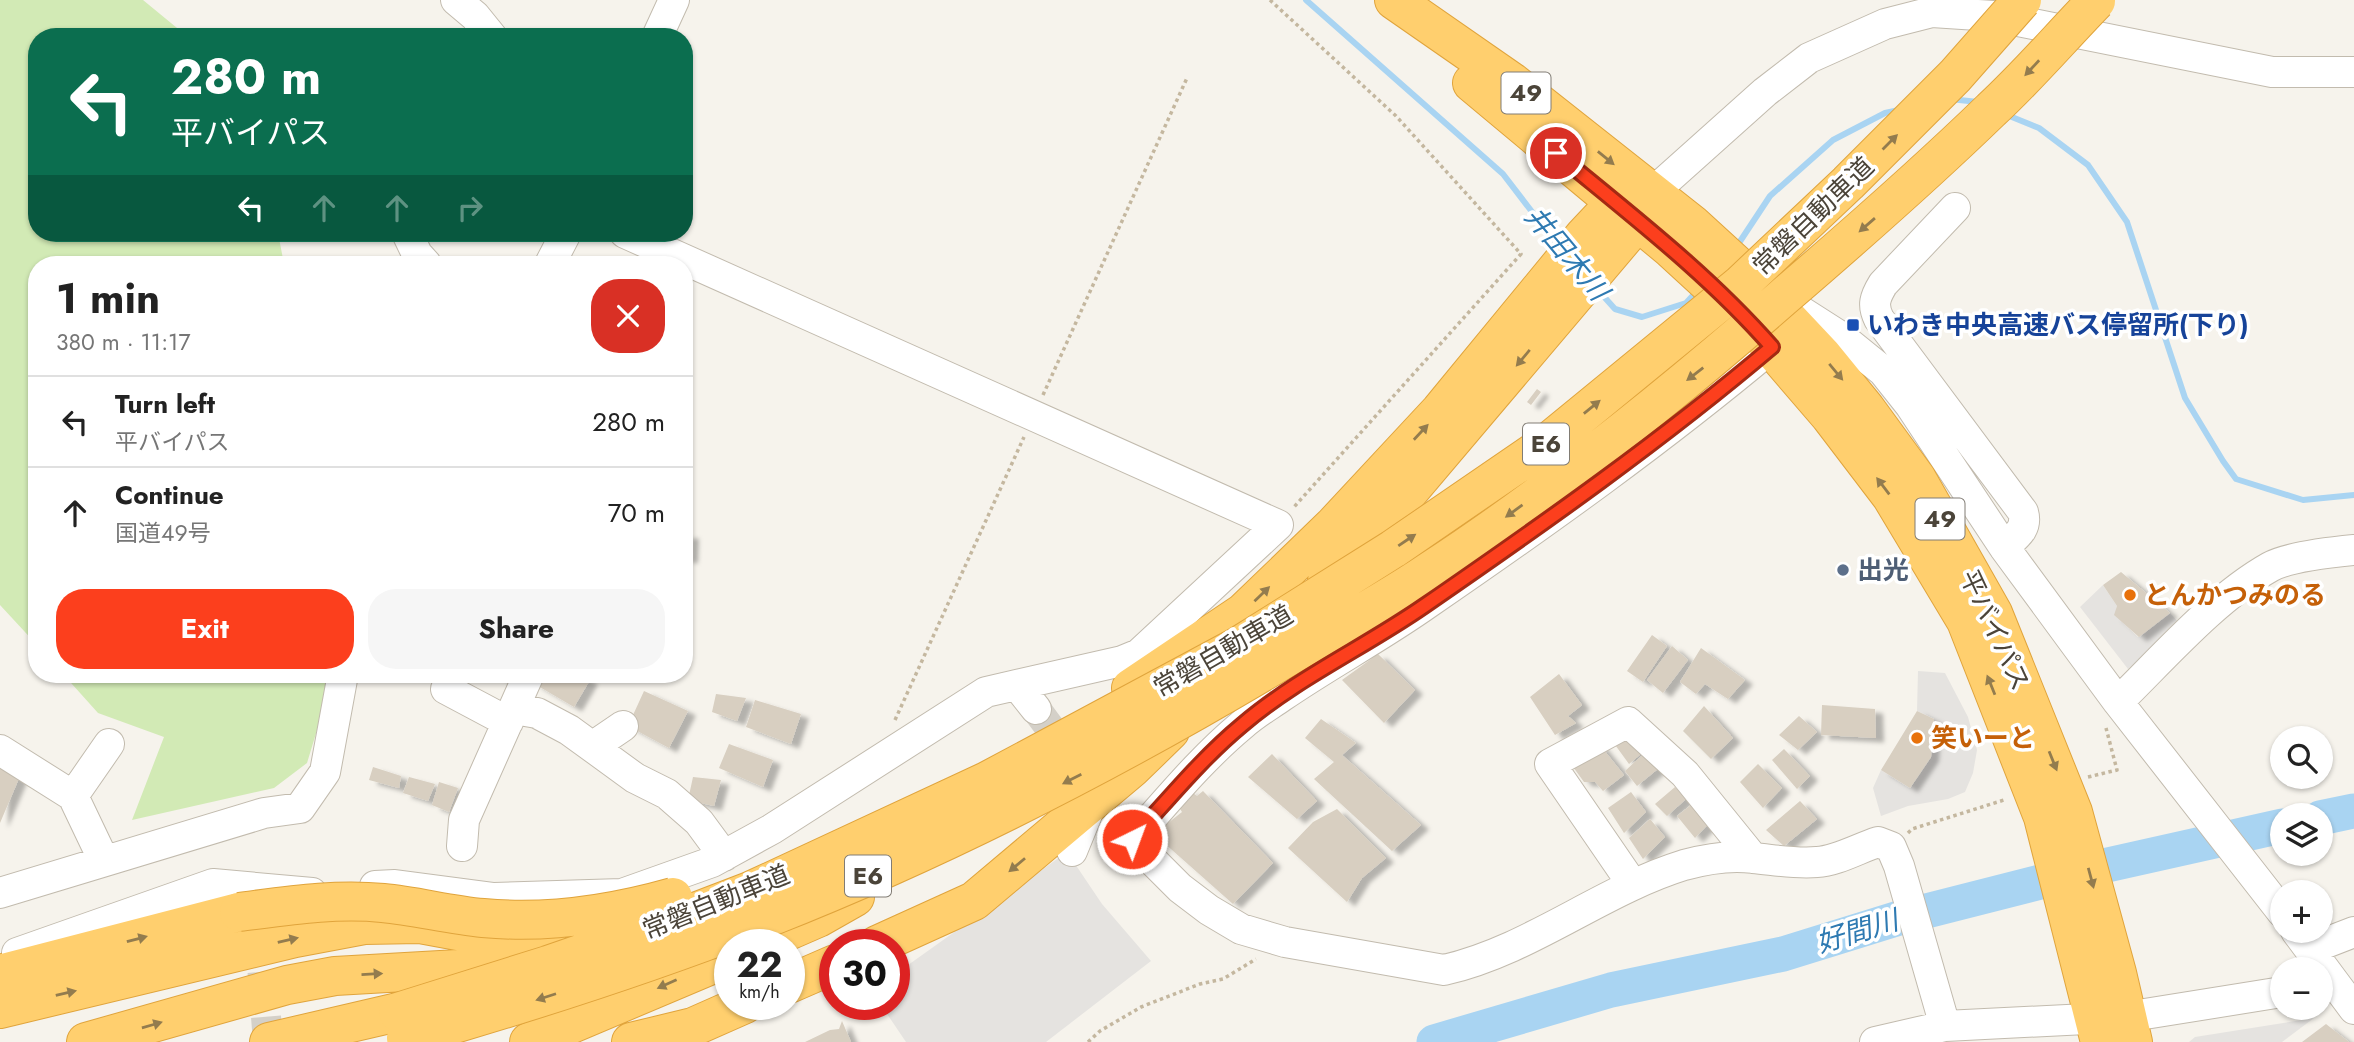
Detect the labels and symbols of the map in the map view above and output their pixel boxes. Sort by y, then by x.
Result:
one-way arrow [2024,59,2040,76]
road number: 49 [1502,72,1550,114]
pin [1526,123,1586,183]
one-way arrow [1881,133,1898,150]
street label: 常磐自動車道 [1744,148,1882,284]
one-way arrow [1596,150,1614,165]
water label: 井田木川 [1515,197,1620,312]
one-way arrow [1858,217,1876,233]
place label: いわき中央高速バス停留所(下り) [1867,306,2249,344]
marker: いわき中央高速バス停留所(下り) [1845,317,1861,333]
one-way arrow [1515,349,1531,367]
one-way arrow [1828,363,1843,380]
one-way arrow [1686,366,1704,380]
one-way arrow [1582,399,1600,414]
one-way arrow [1413,423,1429,440]
road number: E6 [1523,424,1569,464]
one-way arrow [1876,477,1890,495]
road number: 49 [1916,498,1965,540]
one-way arrow [1505,504,1523,518]
one-way arrow [1398,533,1417,546]
place label: 出光 [1857,551,1909,589]
marker: 出光 [1835,562,1851,578]
street label: 平バイパス [1950,563,2040,697]
place label: とんかつみのる [2144,576,2326,614]
one-way arrow [1253,587,1270,603]
marker: とんかつみのる [2122,587,2138,603]
street label: 常磐自動車道 [1146,596,1300,706]
one-way arrow [1985,675,1997,695]
place label: 笑いーと [1931,719,2035,757]
marker: 笑いーと [1909,730,1925,746]
one-way arrow [2047,751,2058,772]
one-way arrow [1062,773,1082,785]
position arrow [1095,802,1169,876]
street label: 常磐自動車道 [637,855,795,949]
road number: E6 [845,856,891,896]
one-way arrow [1009,857,1026,872]
one-way arrow [2086,867,2097,889]
water label: 好間川 [1811,899,1906,963]
speed limit sign: 30 [819,929,910,1020]
one-way arrow [126,933,148,944]
one-way arrow [277,934,299,945]
one-way arrow [362,968,384,979]
one-way arrow [657,978,677,990]
one-way arrow [55,987,77,998]
one-way arrow [535,992,556,1003]
one-way arrow [141,1019,162,1029]

